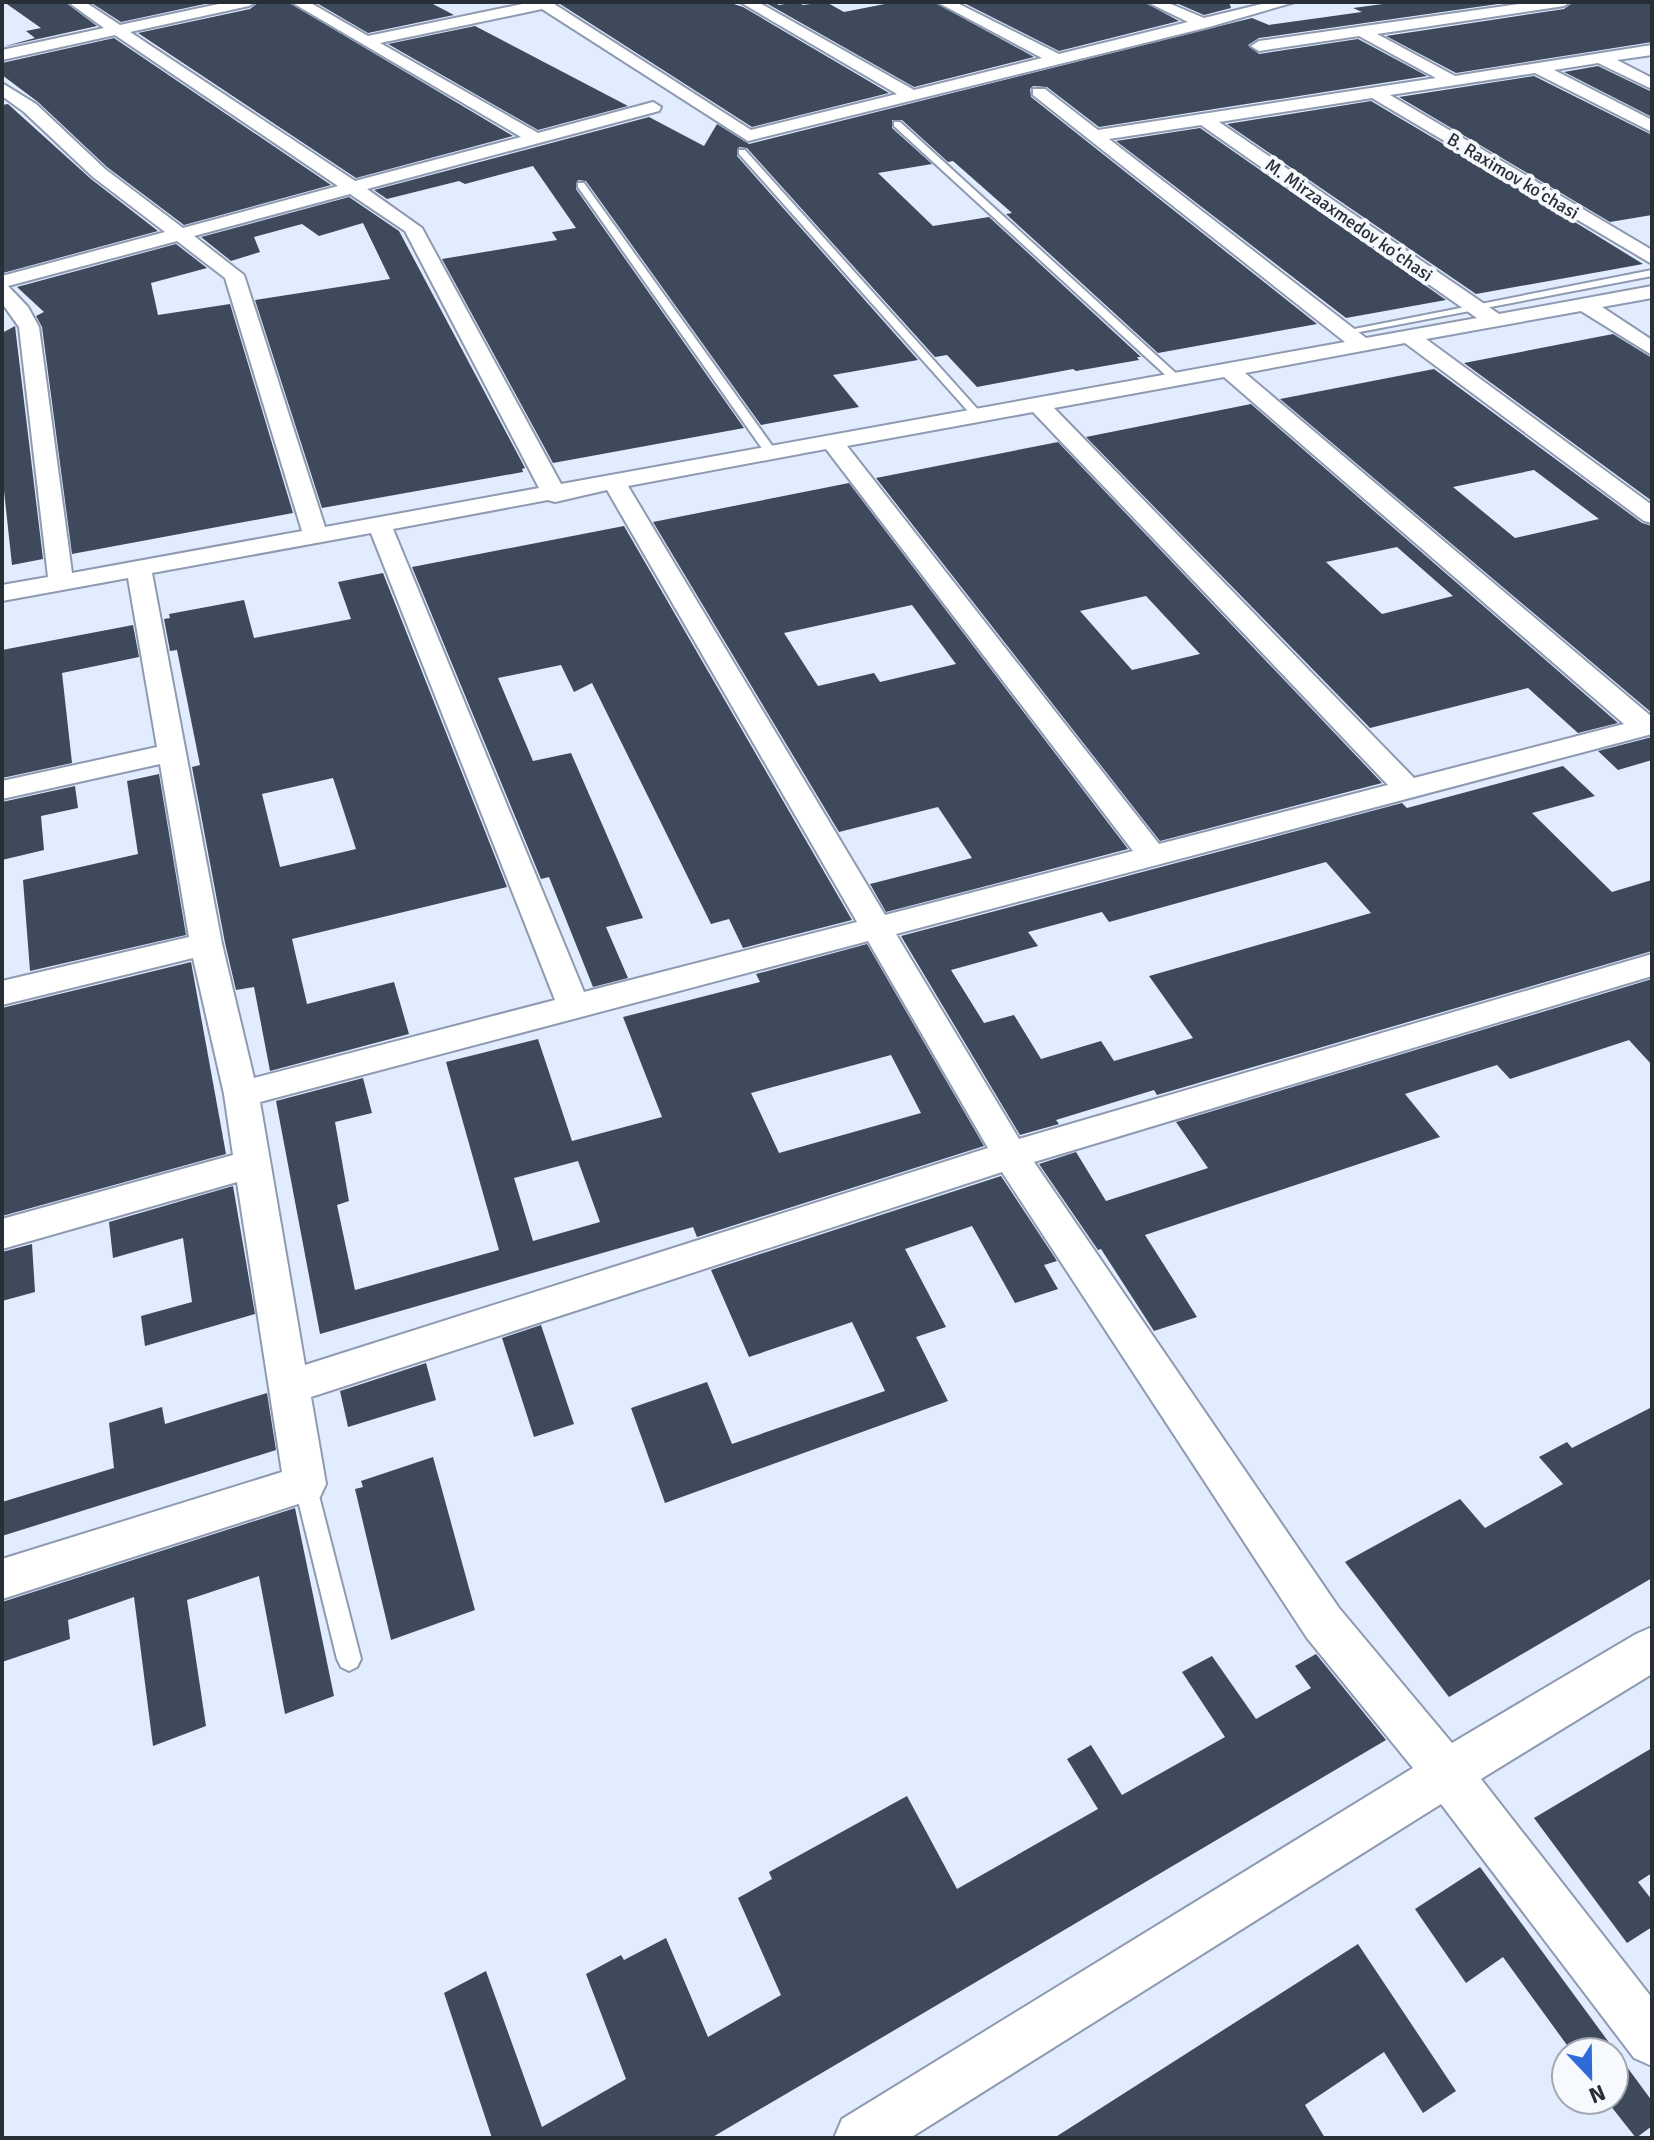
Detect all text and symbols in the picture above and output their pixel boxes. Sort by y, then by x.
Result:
street label: B. Raximov koʻchasi [1443,128,1583,224]
street label: M. Mirzaaxmedov koʻchasi [1261,154,1437,286]
north arrow [1550,2036,1630,2116]
text: N [1585,2079,1609,2109]

